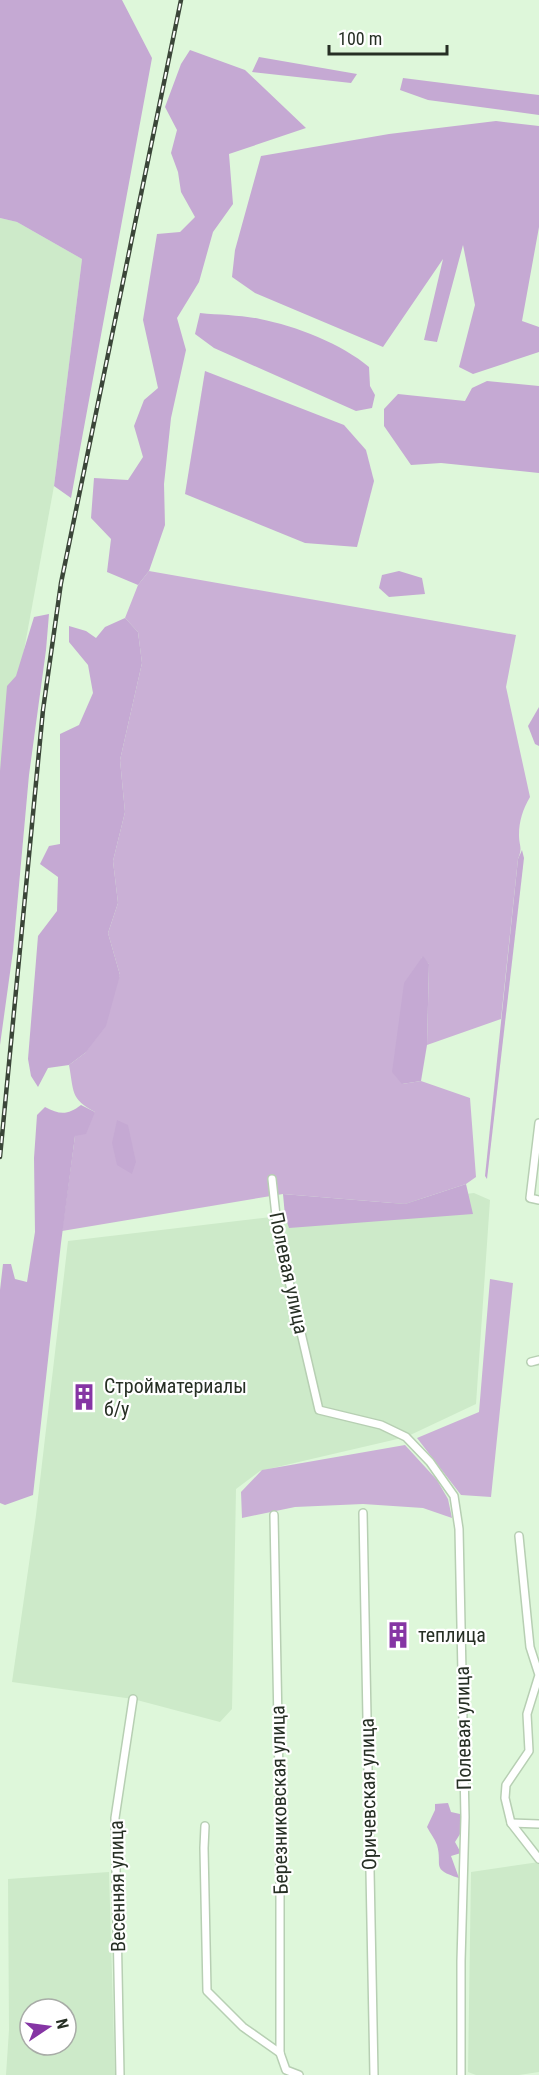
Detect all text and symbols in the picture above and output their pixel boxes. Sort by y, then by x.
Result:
scale bar [329,18,448,56]
text: 100 m [338,28,382,49]
street label: Полевая улица [264,1210,314,1336]
place label: Стройматериалы б/у [104,1374,247,1421]
building icon: Стройматериалы б/у [69,1382,99,1412]
building icon: теплица [383,1620,413,1650]
place label: теплица [418,1623,486,1647]
street label: Полевая улица [450,1666,476,1790]
street label: Березниковская улица [265,1705,293,1895]
street label: Оричевская улица [355,1718,381,1870]
street label: Весенняя улица [104,1820,130,1952]
north arrow [18,1997,78,2057]
text: N [52,2017,72,2031]

